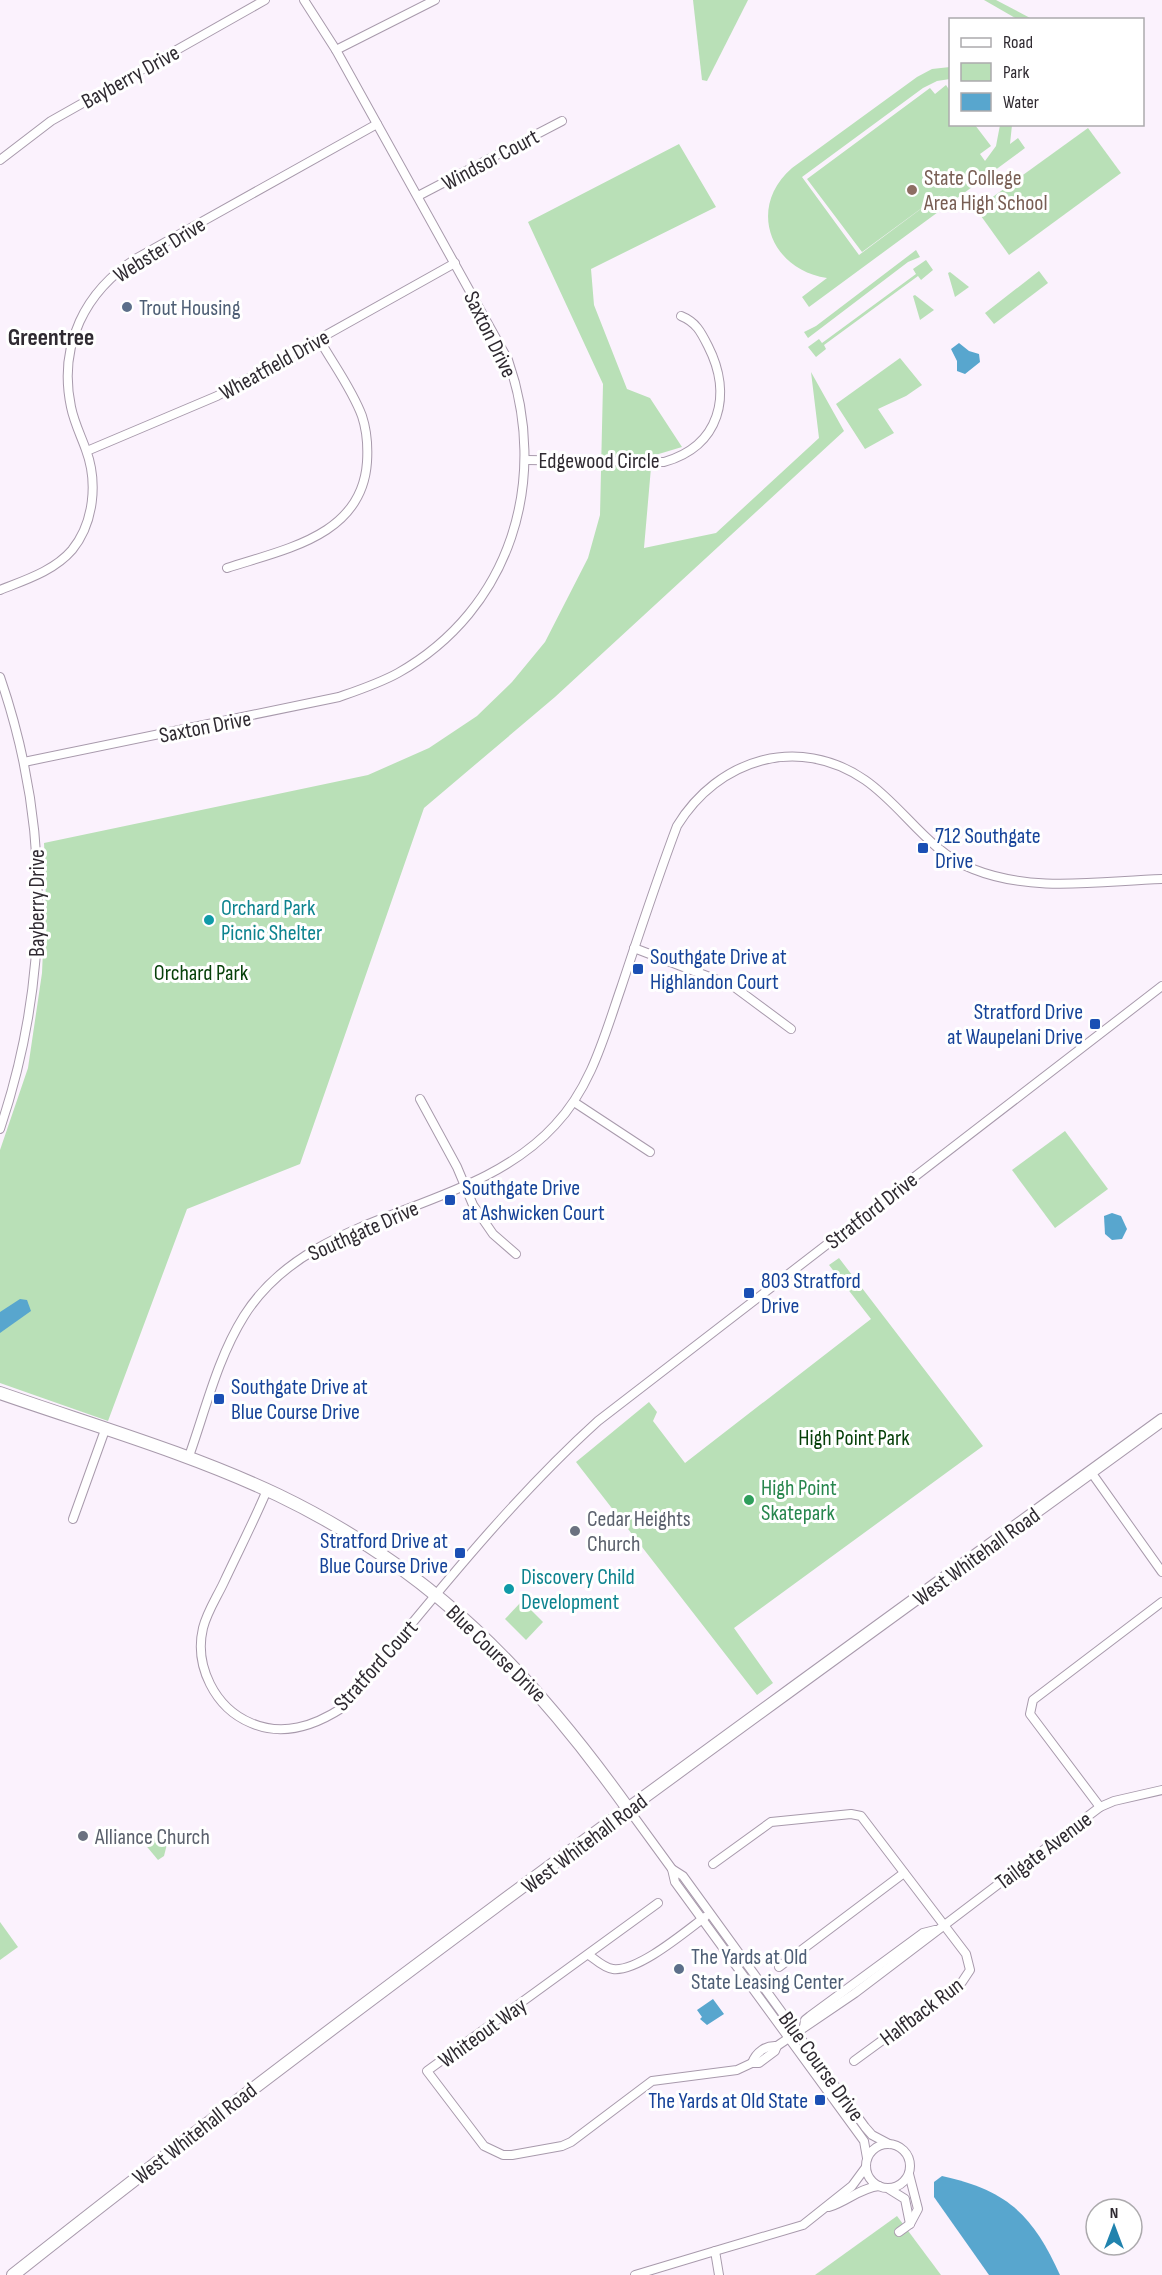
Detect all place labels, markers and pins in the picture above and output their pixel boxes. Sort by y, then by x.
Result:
place label: State College Area High School [923,165,1048,217]
marker: State College Area High School [905,183,919,197]
place label: Trout Housing [139,295,241,322]
marker: Trout Housing [120,300,134,314]
place label: 712 Southgate Drive [935,823,1041,875]
marker: 712 Southgate Drive [916,841,930,855]
place label: Orchard Park Picnic Shelter [221,895,322,947]
marker: Orchard Park Picnic Shelter [202,913,216,927]
place label: Southgate Drive at Highlandon Court [650,944,787,996]
marker: Southgate Drive at Highlandon Court [631,962,645,976]
place label: Stratford Drive at Waupelani Drive [947,999,1083,1051]
marker: Stratford Drive at Waupelani Drive [1088,1017,1102,1031]
place label: Southgate Drive at Ashwicken Court [462,1175,605,1227]
marker: Southgate Drive at Ashwicken Court [443,1193,457,1207]
place label: 803 Stratford Drive [761,1268,861,1320]
marker: 803 Stratford Drive [742,1286,756,1300]
place label: Southgate Drive at Blue Course Drive [231,1374,368,1426]
marker: Southgate Drive at Blue Course Drive [212,1392,226,1406]
place label: High Point Skatepark [761,1475,837,1527]
marker: High Point Skatepark [742,1493,756,1507]
place label: Cedar Heights Church [587,1506,691,1558]
marker: Cedar Heights Church [568,1524,582,1538]
place label: Stratford Drive at Blue Course Drive [319,1528,448,1580]
marker: Stratford Drive at Blue Course Drive [453,1546,467,1560]
place label: Discovery Child Development [521,1564,635,1616]
marker: Discovery Child Development [502,1582,516,1596]
place label: Alliance Church [94,1824,210,1851]
marker: Alliance Church [76,1829,90,1843]
place label: The Yards at Old State Leasing Center [691,1944,844,1996]
marker: The Yards at Old State Leasing Center [672,1962,686,1976]
place label: The Yards at Old State [648,2088,808,2115]
marker: The Yards at Old State [813,2093,827,2107]

